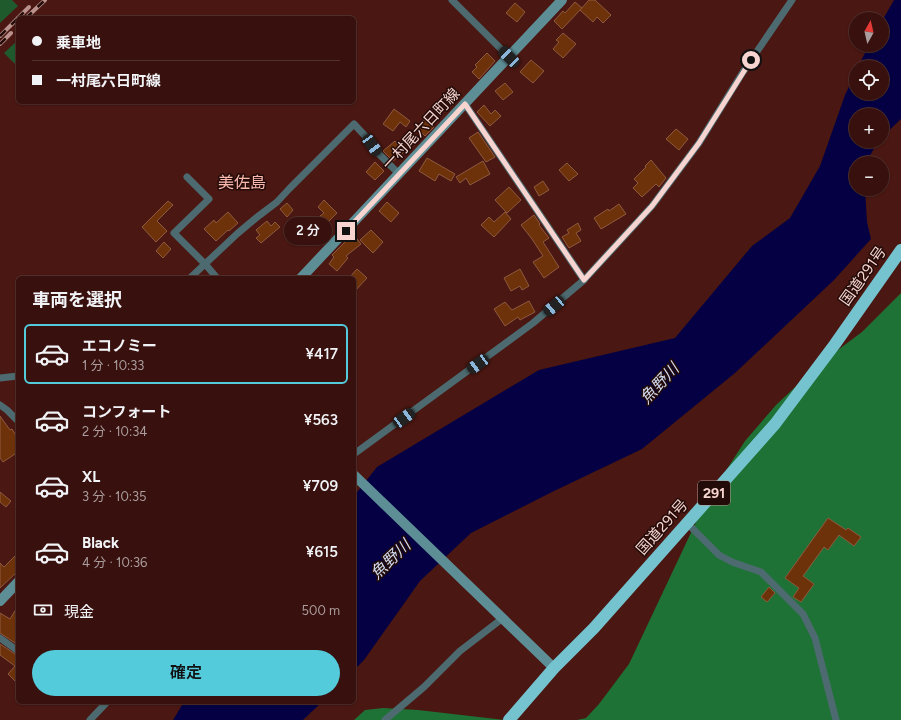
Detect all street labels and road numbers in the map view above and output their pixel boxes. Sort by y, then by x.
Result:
street label: 一村尾六日町線 [379,84,463,174]
street label: 国道291号 [836,243,890,309]
road number: 291 [698,481,730,505]
street label: 国道291号 [633,496,691,558]

